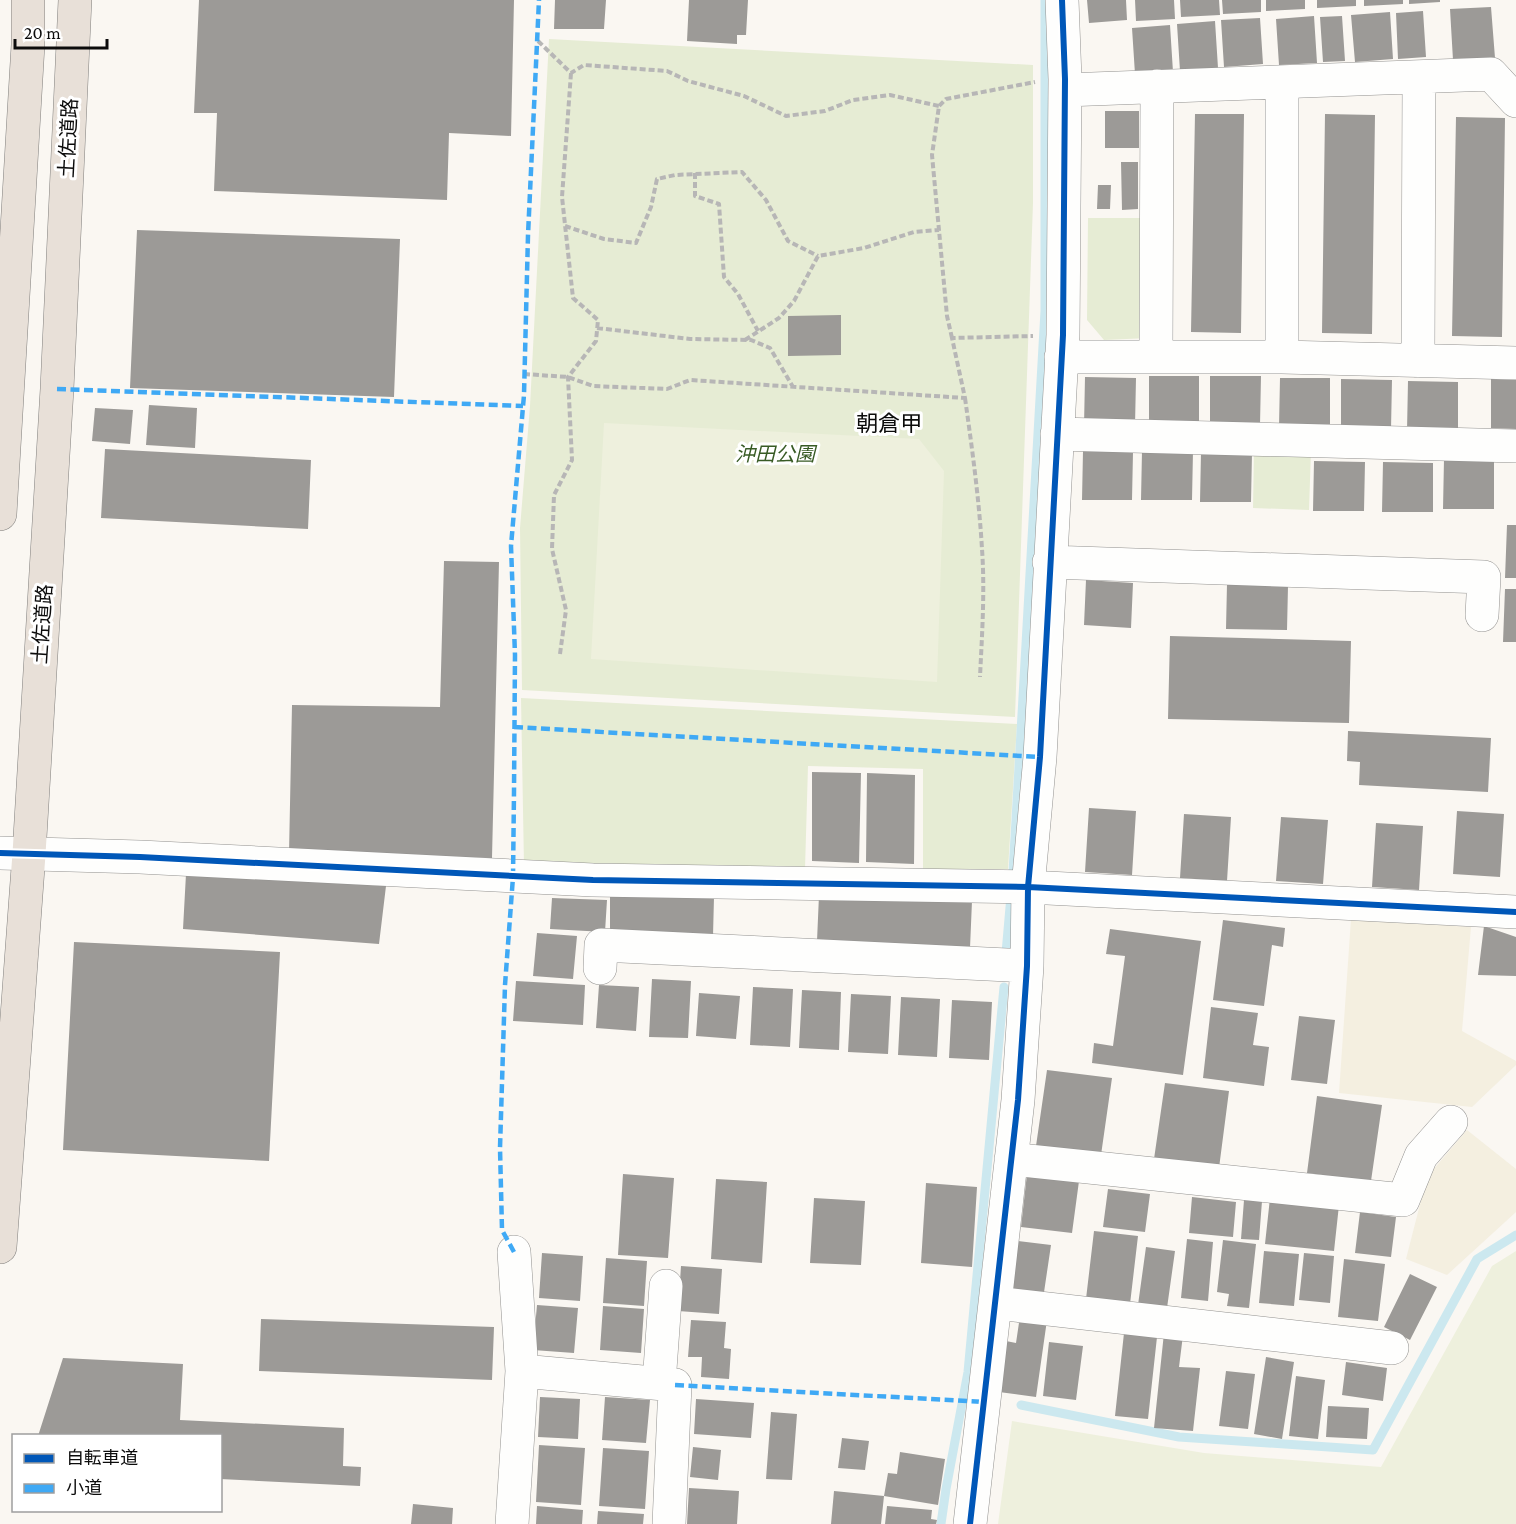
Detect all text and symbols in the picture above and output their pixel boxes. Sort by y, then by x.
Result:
scale bar [15,12,106,50]
text: 20 m [24,23,61,43]
street label: 土佐道路 [55,97,81,179]
district label: 朝倉甲 [856,411,922,436]
park label: 沖田公園 [735,443,818,465]
street label: 土佐道路 [28,583,56,665]
legend [12,1434,222,1512]
text: 自転車道 [66,1448,138,1468]
text: 小道 [66,1478,102,1498]

